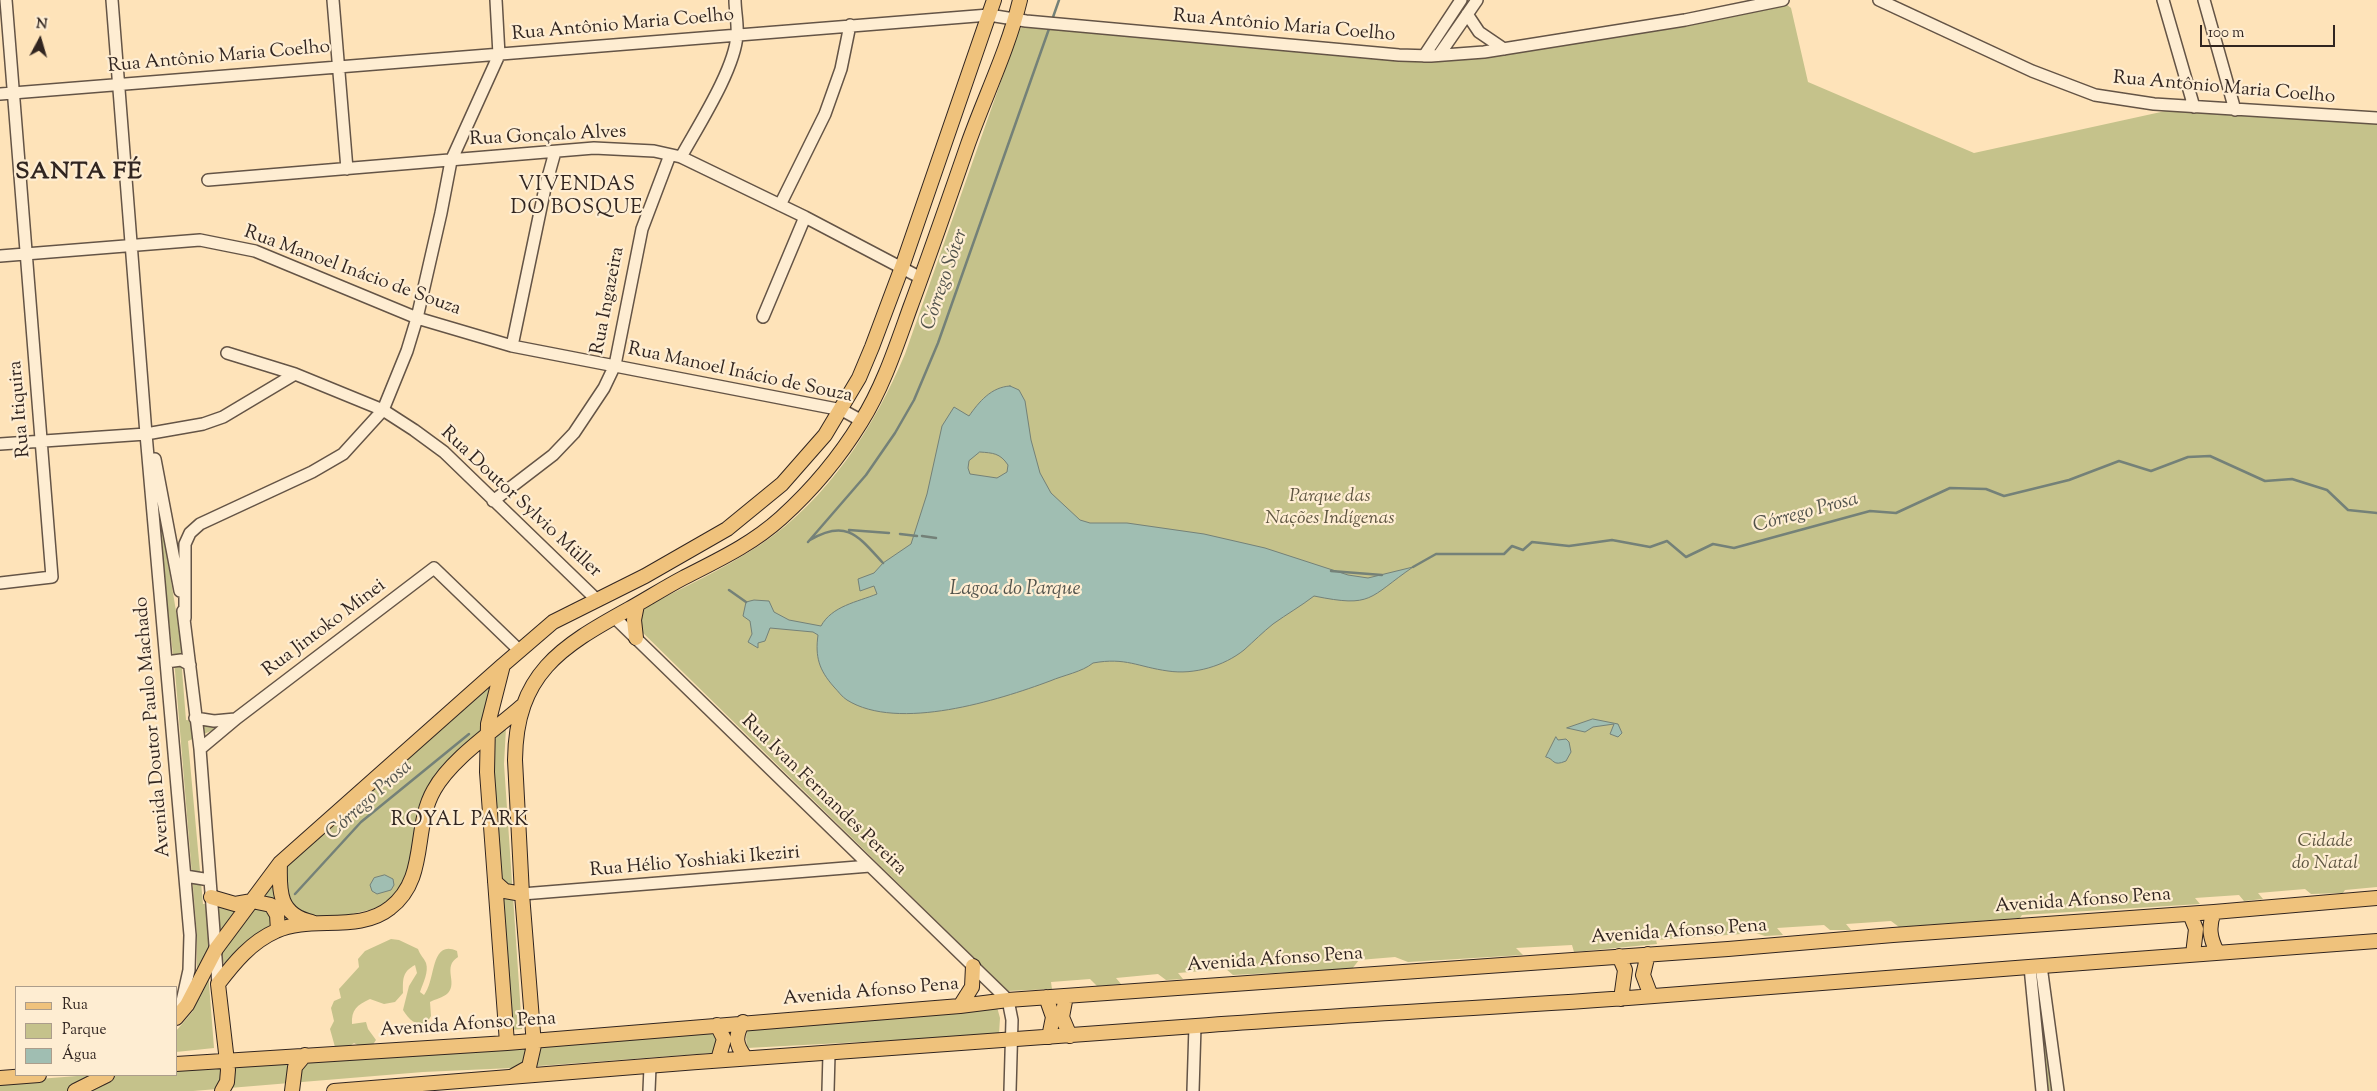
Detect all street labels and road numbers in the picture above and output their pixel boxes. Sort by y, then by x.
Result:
street label: Rua Antônio Maria Coelho [511,5,735,47]
street label: Rua Antônio Maria Coelho [1172,6,1396,48]
street label: Rua Antônio Maria Coelho [107,37,331,79]
street label: Rua Antônio Maria Coelho [2112,68,2336,110]
street label: Rua Gonçalo Alves [469,122,627,152]
street label: Rua Manoel Inácio de Souza [241,222,463,322]
street label: Rua Ingazeira [587,245,631,357]
street label: Rua Manoel Inácio de Souza [626,339,854,409]
street label: Rua Itiquira [5,359,37,459]
street label: Rua Doutor Sylvio Müller [435,423,605,583]
street label: Rua Jintoko Minei [259,575,391,683]
street label: Avenida Doutor Paulo Machado [131,596,177,858]
street label: Rua Ivan Fernandes Pereira [736,711,910,881]
street label: Rua Hélio Yoshiaki Ikeziri [589,842,801,884]
street label: Avenida Afonso Pena [1994,884,2172,920]
street label: Avenida Afonso Pena [1590,915,1768,951]
street label: Avenida Afonso Pena [1186,943,1364,979]
street label: Avenida Afonso Pena [782,974,960,1012]
street label: Avenida Afonso Pena [379,1008,557,1044]

